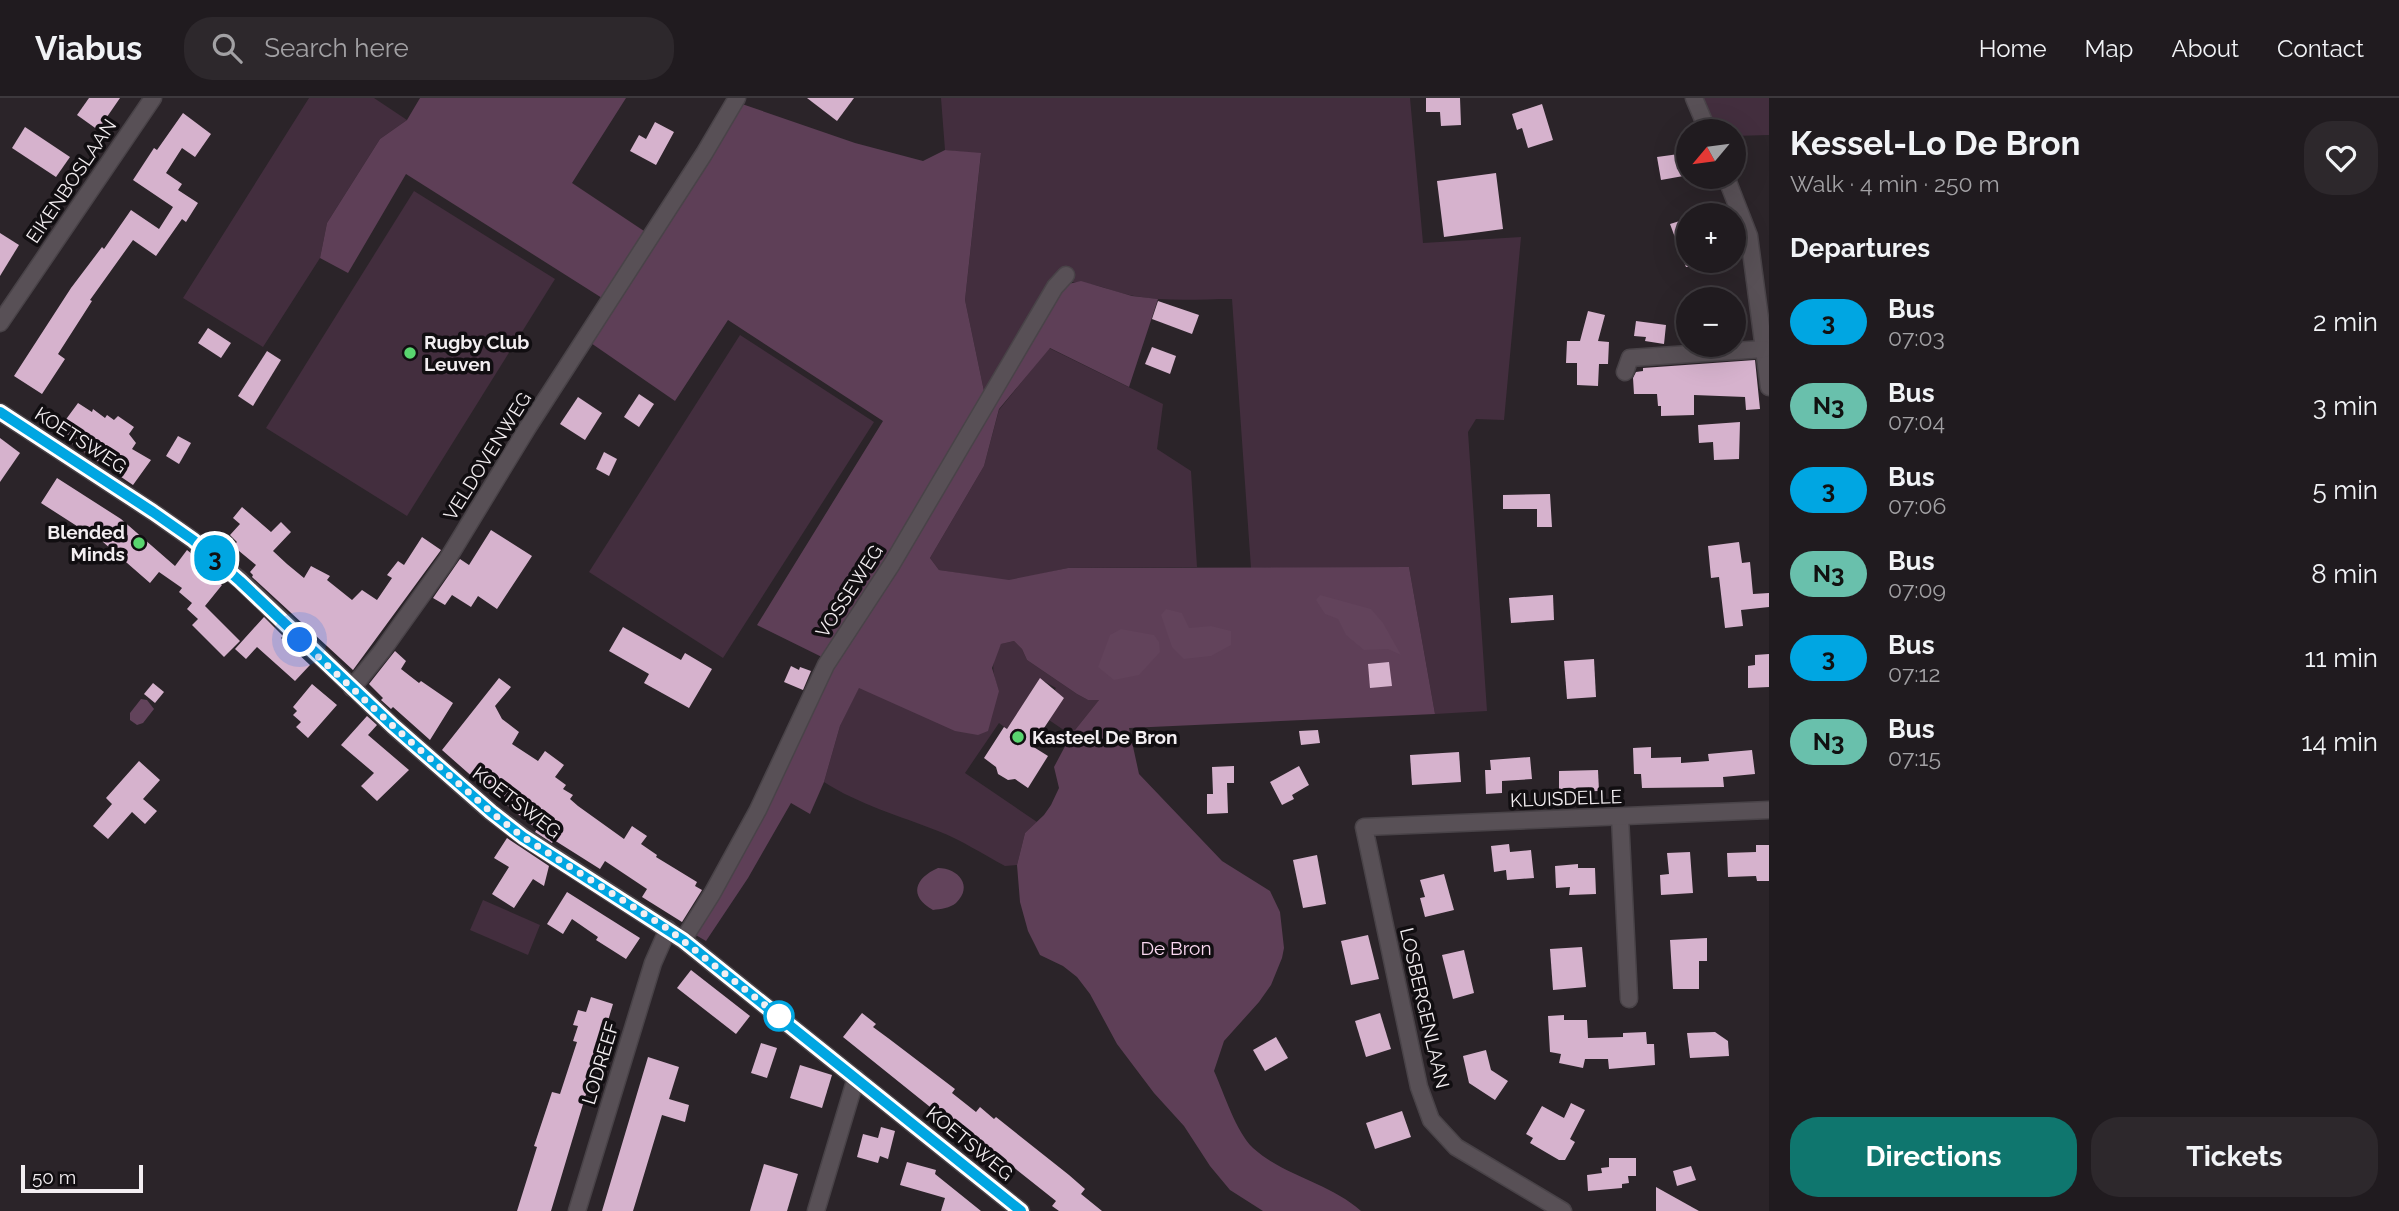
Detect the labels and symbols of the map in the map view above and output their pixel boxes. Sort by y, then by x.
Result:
street label: EIKENBOSLAAN [21,115,121,247]
north arrow [1676,119,1746,189]
place label: Rugby Club Leuven [424,331,529,375]
marker: Rugby Club Leuven [402,345,418,361]
street label: VELDOVENWEG [439,388,535,524]
street label: KOETSWEG [31,402,131,478]
place label: Blended Minds [47,521,125,565]
marker: Blended Minds [131,535,147,551]
line badge: 3 [192,535,238,581]
street label: VOSSEWEG [811,541,887,641]
your location [282,622,317,657]
place label: Kasteel De Bron [1032,726,1178,748]
marker: Kasteel De Bron [1010,729,1026,745]
street label: KOETSWEG [468,762,566,842]
street label: KLUISDELLE [1510,785,1622,811]
street label: LOSBERGENLAAN [1396,926,1454,1090]
park label: De Bron [1141,937,1211,959]
unlabelled marker [764,1001,794,1031]
street label: LODREEF [577,1019,623,1107]
street label: KOETSWEG [922,1101,1018,1185]
scale bar [21,1162,144,1194]

